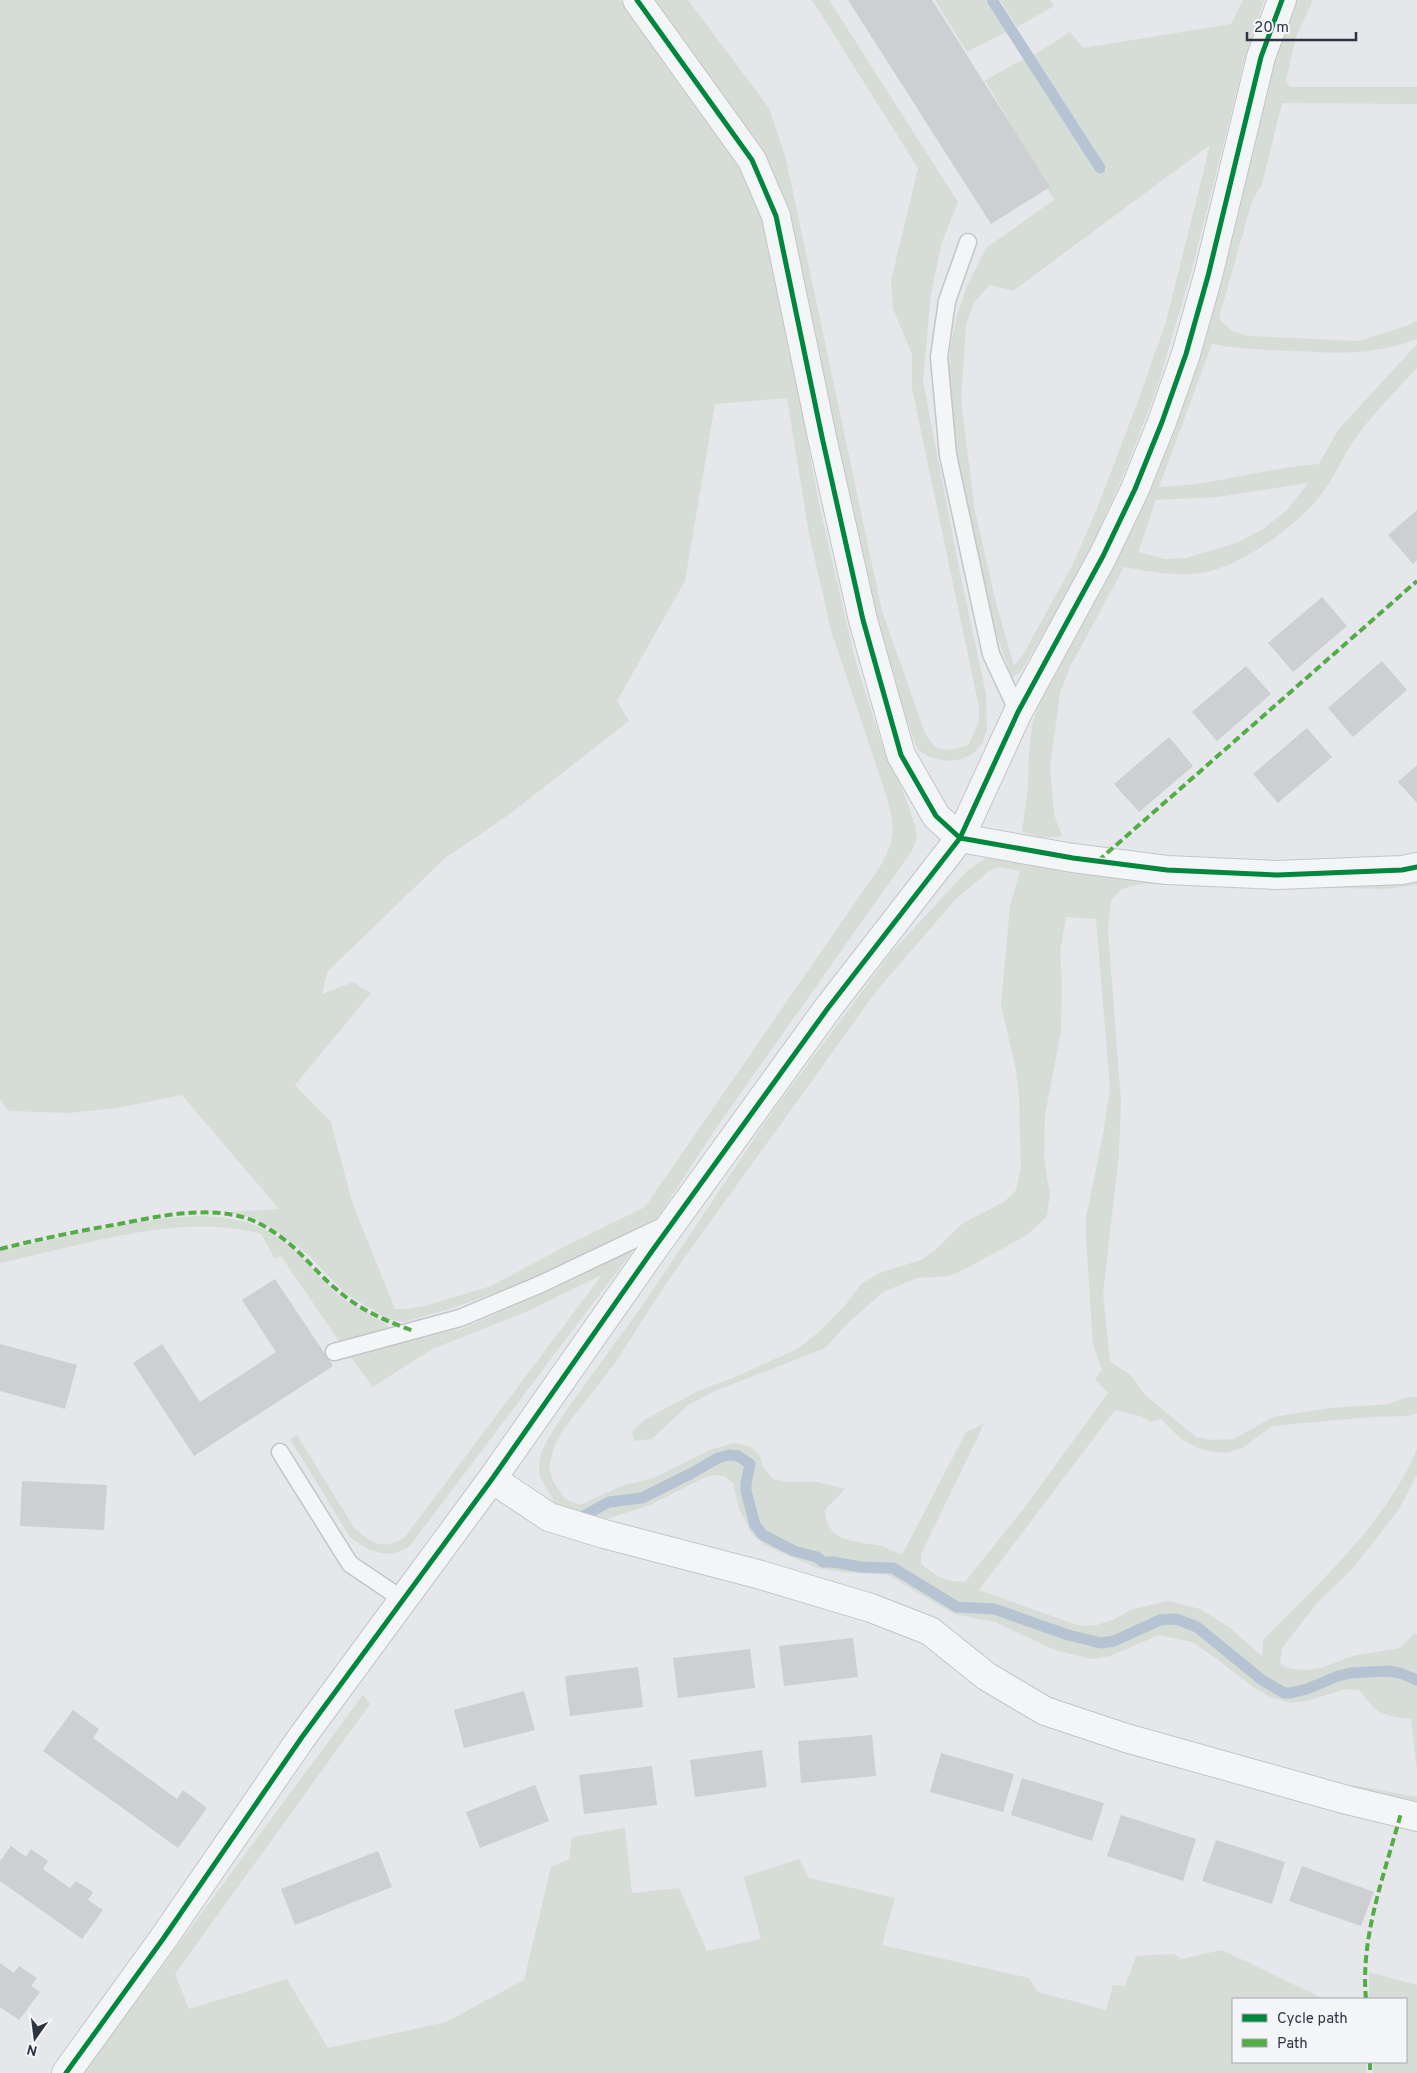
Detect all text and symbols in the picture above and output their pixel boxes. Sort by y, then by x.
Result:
scale bar [1247,10,1356,42]
text: 20 m [1254,19,1289,38]
legend [1232,1998,1407,2063]
text: Cycle path [1277,2010,1348,2029]
north arrow [10,2013,60,2063]
text: Path [1277,2035,1308,2054]
text: N [25,2040,39,2059]

